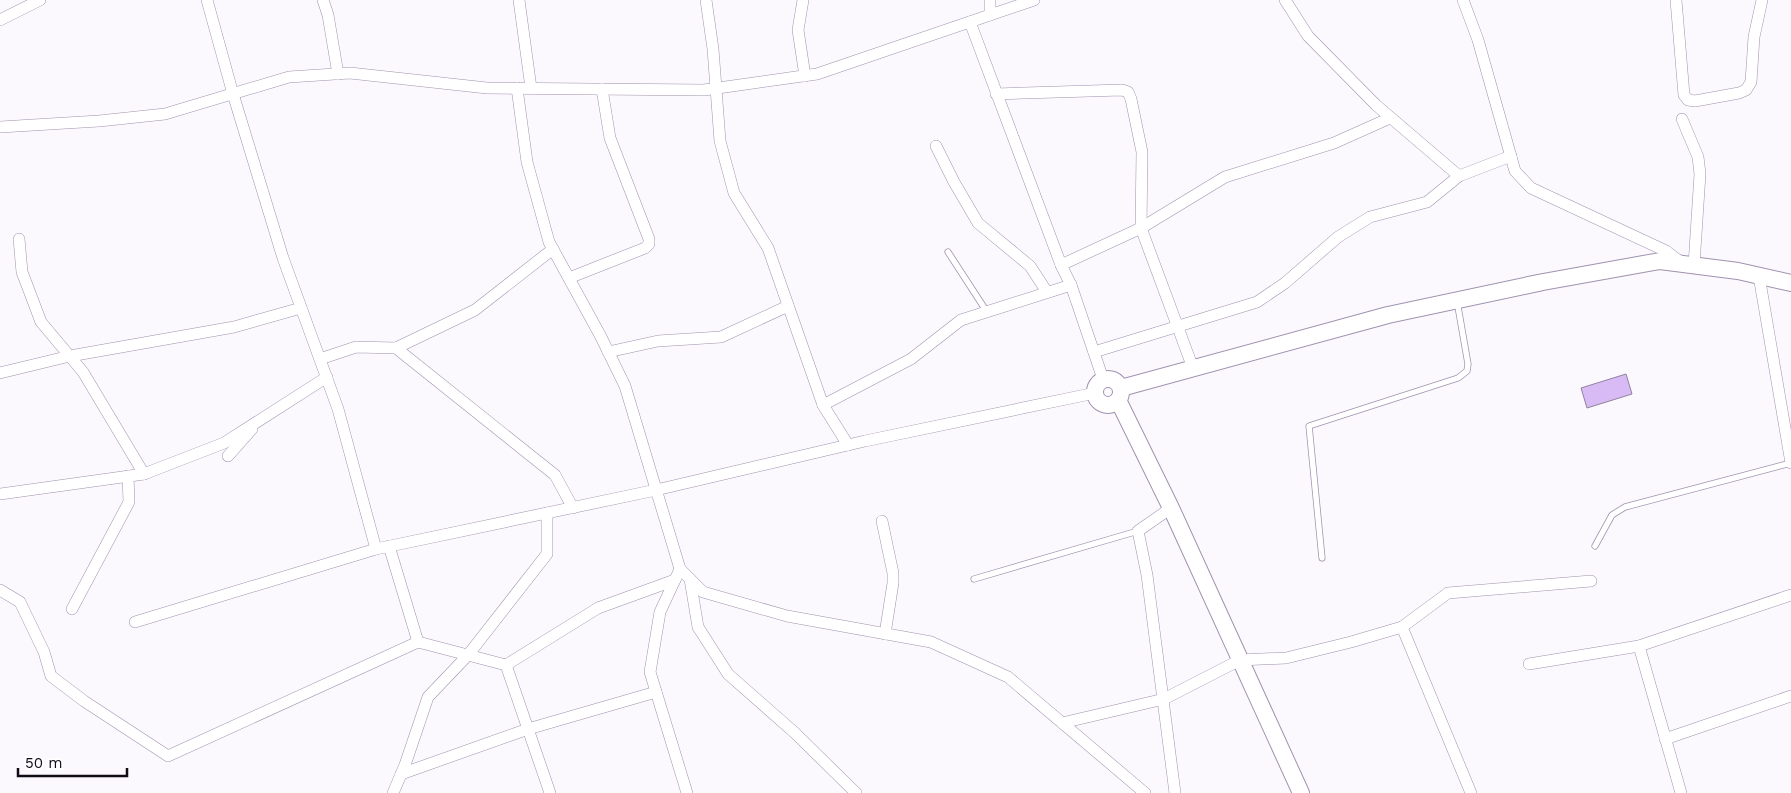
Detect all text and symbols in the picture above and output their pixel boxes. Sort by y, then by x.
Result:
scale bar [18,746,126,778]
text: 50 m [25,754,62,772]

